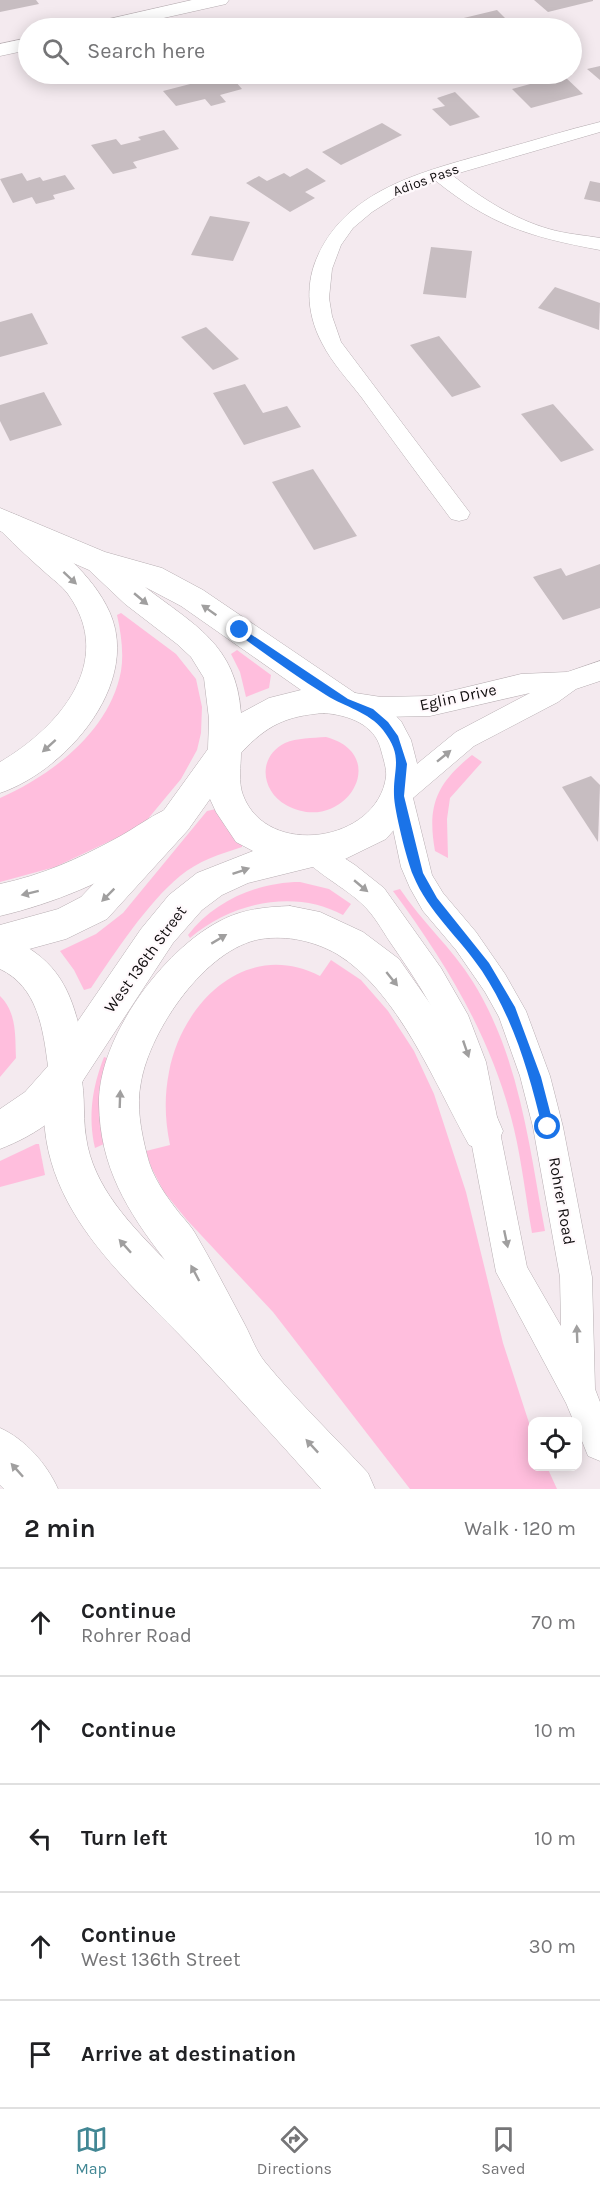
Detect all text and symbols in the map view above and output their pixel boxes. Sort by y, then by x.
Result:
search box [18,18,582,84]
icon: search [39,35,72,68]
text: Search here [87,38,205,64]
street label: Adios Pass [391,160,461,200]
one-way arrow [62,571,77,585]
one-way arrow [133,593,149,606]
one-way arrow [202,604,218,616]
route end [226,616,252,642]
street label: Eglin Drive [418,680,498,714]
one-way arrow [42,739,57,752]
one-way arrow [436,750,452,763]
one-way arrow [232,865,250,875]
one-way arrow [354,879,369,892]
one-way arrow [101,888,115,902]
one-way arrow [21,889,40,899]
street label: West 136th Street [100,902,190,1016]
one-way arrow [211,934,228,944]
one-way arrow [386,971,399,987]
one-way arrow [462,1040,472,1058]
one-way arrow [115,1089,124,1108]
route start [534,1113,560,1139]
street label: Rohrer Road [545,1156,579,1246]
one-way arrow [501,1230,511,1249]
one-way arrow [119,1239,132,1254]
one-way arrow [190,1264,200,1282]
one-way arrow [573,1324,582,1343]
map controls [528,1417,582,1471]
button: locate [528,1417,582,1471]
one-way arrow [306,1439,319,1454]
one-way arrow [11,1463,24,1478]
text: 2 min [24,1513,96,1544]
text: Walk · 120 m [464,1517,576,1540]
text: Continue [81,1598,176,1624]
icon: ahead [24,1606,57,1639]
text: 70 m [531,1611,576,1634]
text: Rohrer Road [81,1624,192,1647]
icon: ahead [24,1714,57,1747]
text: Continue [81,1717,176,1743]
text: 10 m [534,1719,576,1742]
icon: left [24,1822,57,1855]
text: Turn left [81,1825,168,1851]
text: 10 m [534,1827,576,1850]
text: Continue [81,1922,176,1948]
icon: ahead [24,1930,57,1963]
text: 30 m [529,1935,576,1958]
text: West 136th Street [81,1948,240,1971]
icon: arrive [24,2038,57,2071]
text: Arrive at destination [81,2041,296,2067]
tab: Map [75,2123,108,2178]
tab: Directions [257,2123,332,2178]
tab: Saved [481,2123,525,2178]

